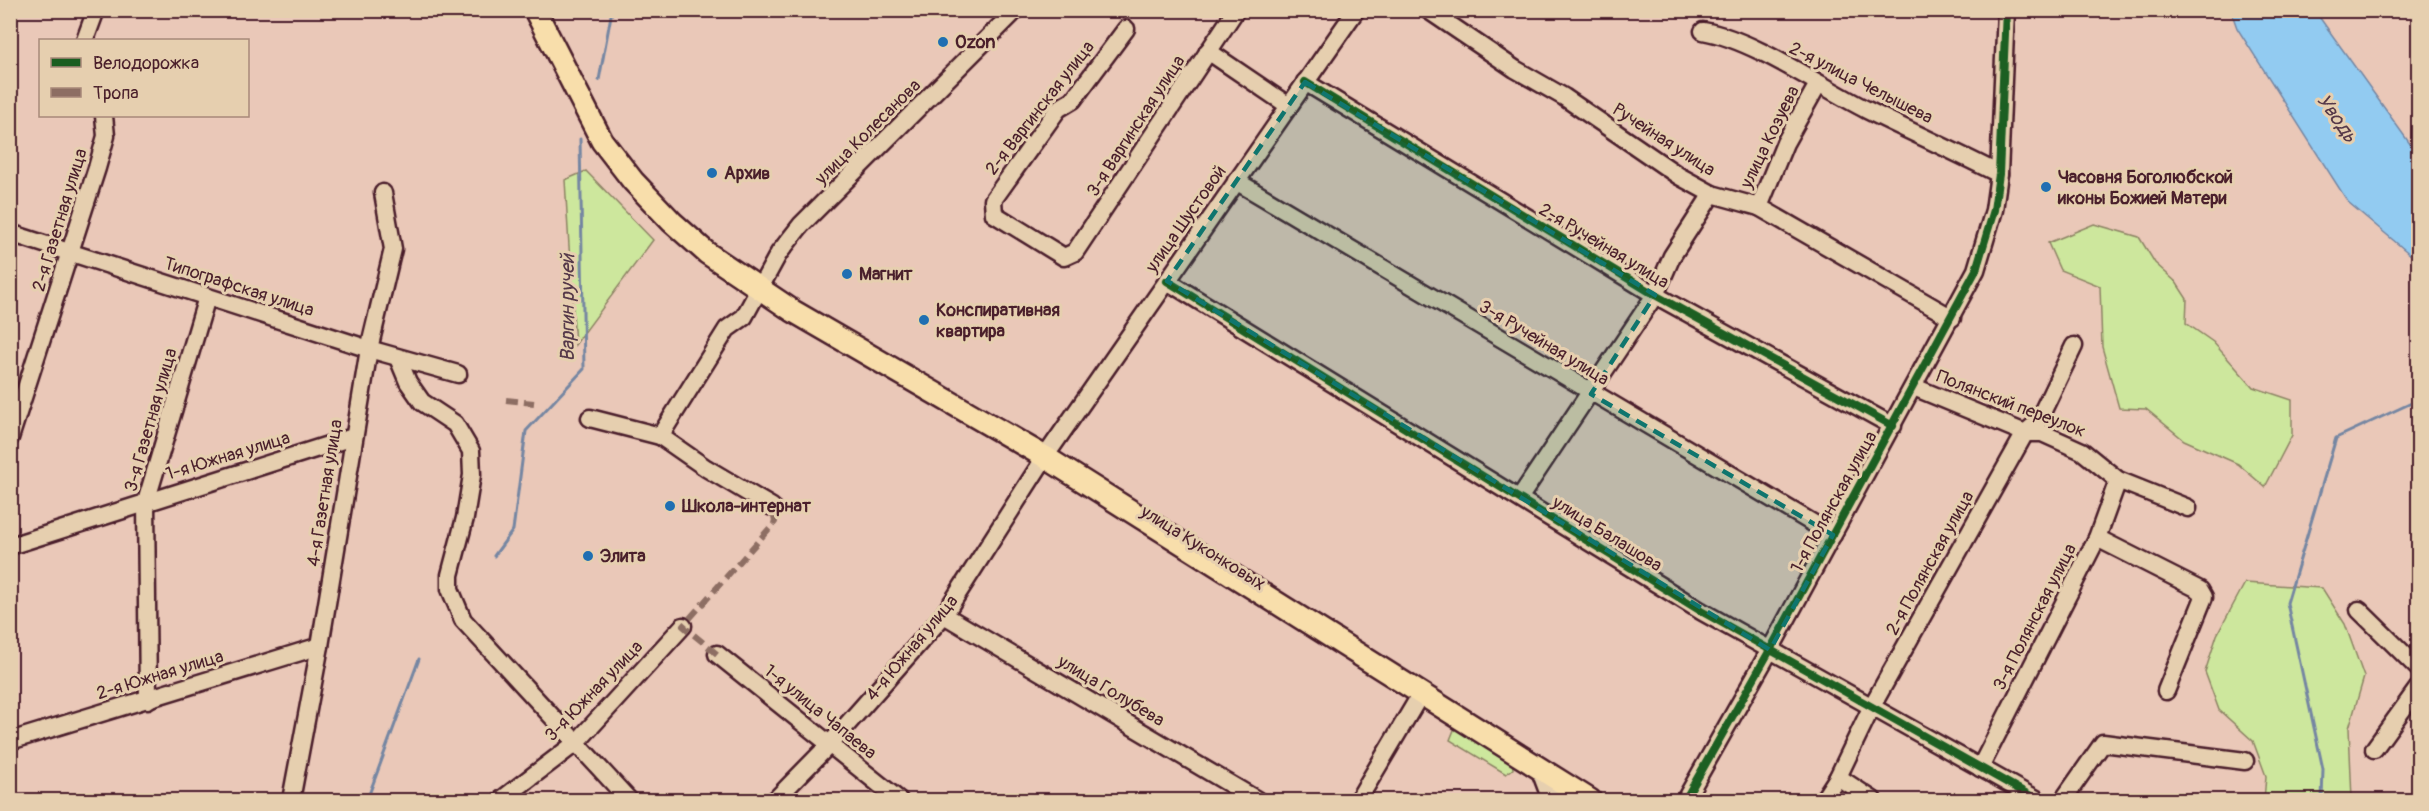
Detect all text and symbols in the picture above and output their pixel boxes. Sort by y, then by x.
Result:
place label: Ozon [955,31,995,54]
marker: Ozon [936,35,950,49]
street label: 2-я Варгинская улица [980,36,1100,180]
street label: 2-я улица Челышева [1785,37,1937,129]
legend [39,39,249,117]
street label: 3-я Варгинская улица [1082,51,1190,201]
text: Велодорожка [93,52,199,75]
street label: улица Колесанова [809,74,926,191]
text: Тропа [93,82,139,105]
street label: улица Козуева [1735,82,1805,193]
water label: Уводь [2311,89,2363,148]
street label: Ручейная улица [1608,98,1720,182]
street label: 2-я Газетная улица [27,146,93,294]
street label: улица Шустовой [1140,161,1231,278]
place label: Архив [724,162,770,185]
marker: Архив [705,166,719,180]
place label: Часовня Боголюбской иконы Божией Матери [2057,166,2233,210]
marker: Часовня Боголюбской иконы Божией Матери [2039,180,2053,194]
street label: 2-я Ручейная улица [1535,198,1673,294]
street label: Типографская улица [161,252,317,322]
water label: Варгин ручей [555,253,580,362]
place label: Магнит [859,263,913,286]
marker: Магнит [840,267,854,281]
street label: 3-я Ручейная улица [1475,295,1613,391]
place label: Конспиративная квартира [936,299,1060,343]
marker: Конспиративная квартира [917,313,931,327]
street label: 3-я Газетная улица [120,346,182,494]
street label: Полянский переулок [1933,365,2089,443]
street label: 4-я Газетная улица [302,418,348,568]
street label: 1-я Южная улица [163,426,293,486]
street label: 1-я Полянская улица [1786,427,1882,577]
street label: 2-я Полянская улица [1881,487,1979,639]
street label: улица Балашова [1547,490,1666,577]
place label: Школа-интернат [681,495,812,518]
marker: Школа-интернат [663,499,677,513]
street label: улица Куконковых [1135,500,1270,596]
street label: 3-я Полянская улица [1988,540,2082,694]
place label: Элита [600,545,646,568]
marker: Элита [581,549,595,563]
street label: 4-я Южная улица [861,590,963,706]
street label: 3-я Южная улица [540,636,648,746]
street label: 2-я Южная улица [94,645,226,705]
street label: улица Голубева [1053,650,1169,732]
street label: 1-я улица Чапаева [759,659,881,765]

